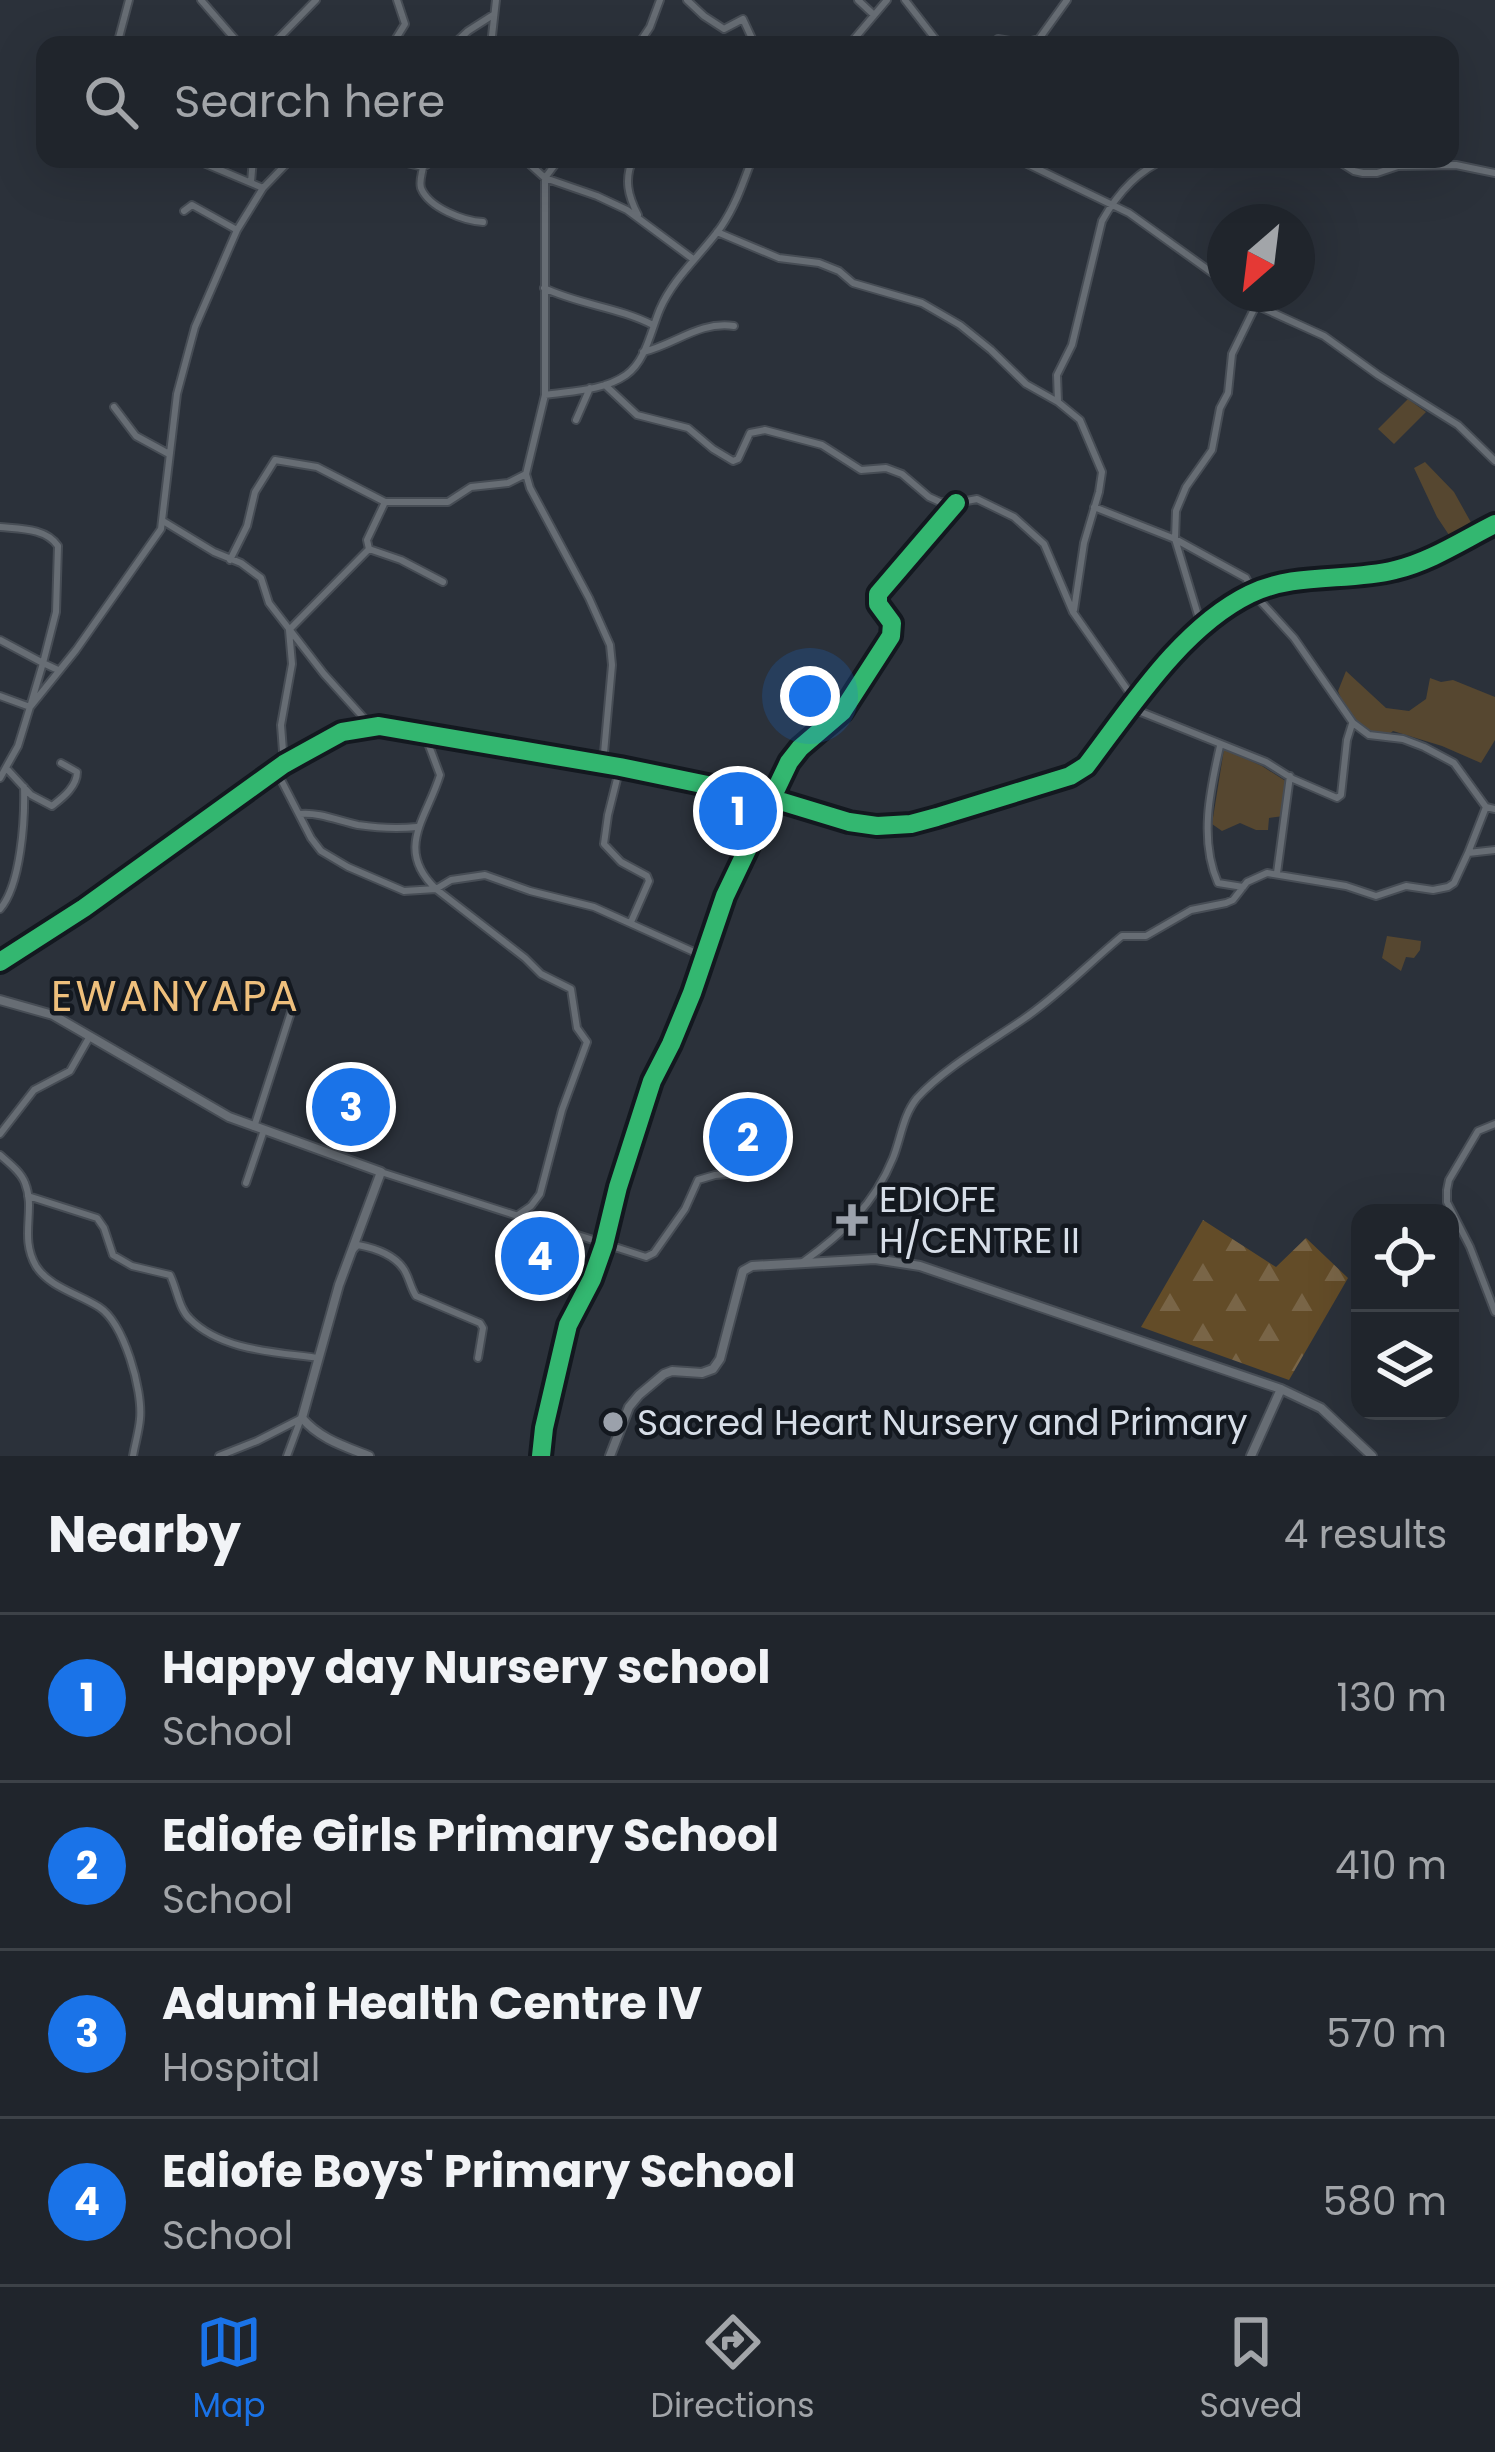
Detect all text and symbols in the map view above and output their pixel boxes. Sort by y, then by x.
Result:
search box [36,36,1459,168]
icon: search [78,69,144,135]
text: Search here [174,70,445,133]
north arrow [1207,204,1315,312]
your location [780,666,840,726]
pin: 1 [699,766,777,856]
district label: EWANYAPA [51,967,301,1026]
pin: 3 [312,1062,390,1152]
pin: 2 [709,1092,787,1182]
place label: EDIOFE H/CENTRE II [879,1174,1080,1266]
marker: EDIOFE H/CENTRE II [836,1204,868,1236]
map controls [1351,1204,1459,1420]
button: locate [1351,1204,1459,1312]
pin: 4 [501,1211,579,1301]
button: layers [1351,1312,1459,1420]
place label: Sacred Heart Nursery and Primary [637,1397,1248,1448]
marker: Sacred Heart Nursery and Primary [600,1409,626,1435]
text: Nearby [48,1498,241,1570]
text: 4 results [1284,1507,1447,1562]
text: Happy day Nursery school [162,1636,770,1699]
text: 1 [80,1670,94,1725]
text: 130 m [1336,1670,1447,1725]
text: School [162,1704,293,1759]
text: Ediofe Girls Primary School [162,1804,779,1867]
text: 2 [76,1838,98,1893]
text: 410 m [1335,1838,1447,1893]
text: School [162,1872,293,1927]
text: Adumi Health Centre IV [162,1972,702,2035]
text: 3 [75,2006,99,2061]
text: 570 m [1326,2006,1447,2061]
text: Hospital [162,2040,320,2095]
text: Ediofe Boys' Primary School [162,2140,796,2203]
text: 4 [74,2174,100,2229]
text: 580 m [1323,2174,1447,2229]
text: School [162,2208,293,2263]
tab: Map [193,2309,266,2431]
tab: Directions [651,2309,814,2431]
tab: Saved [1200,2309,1302,2431]

